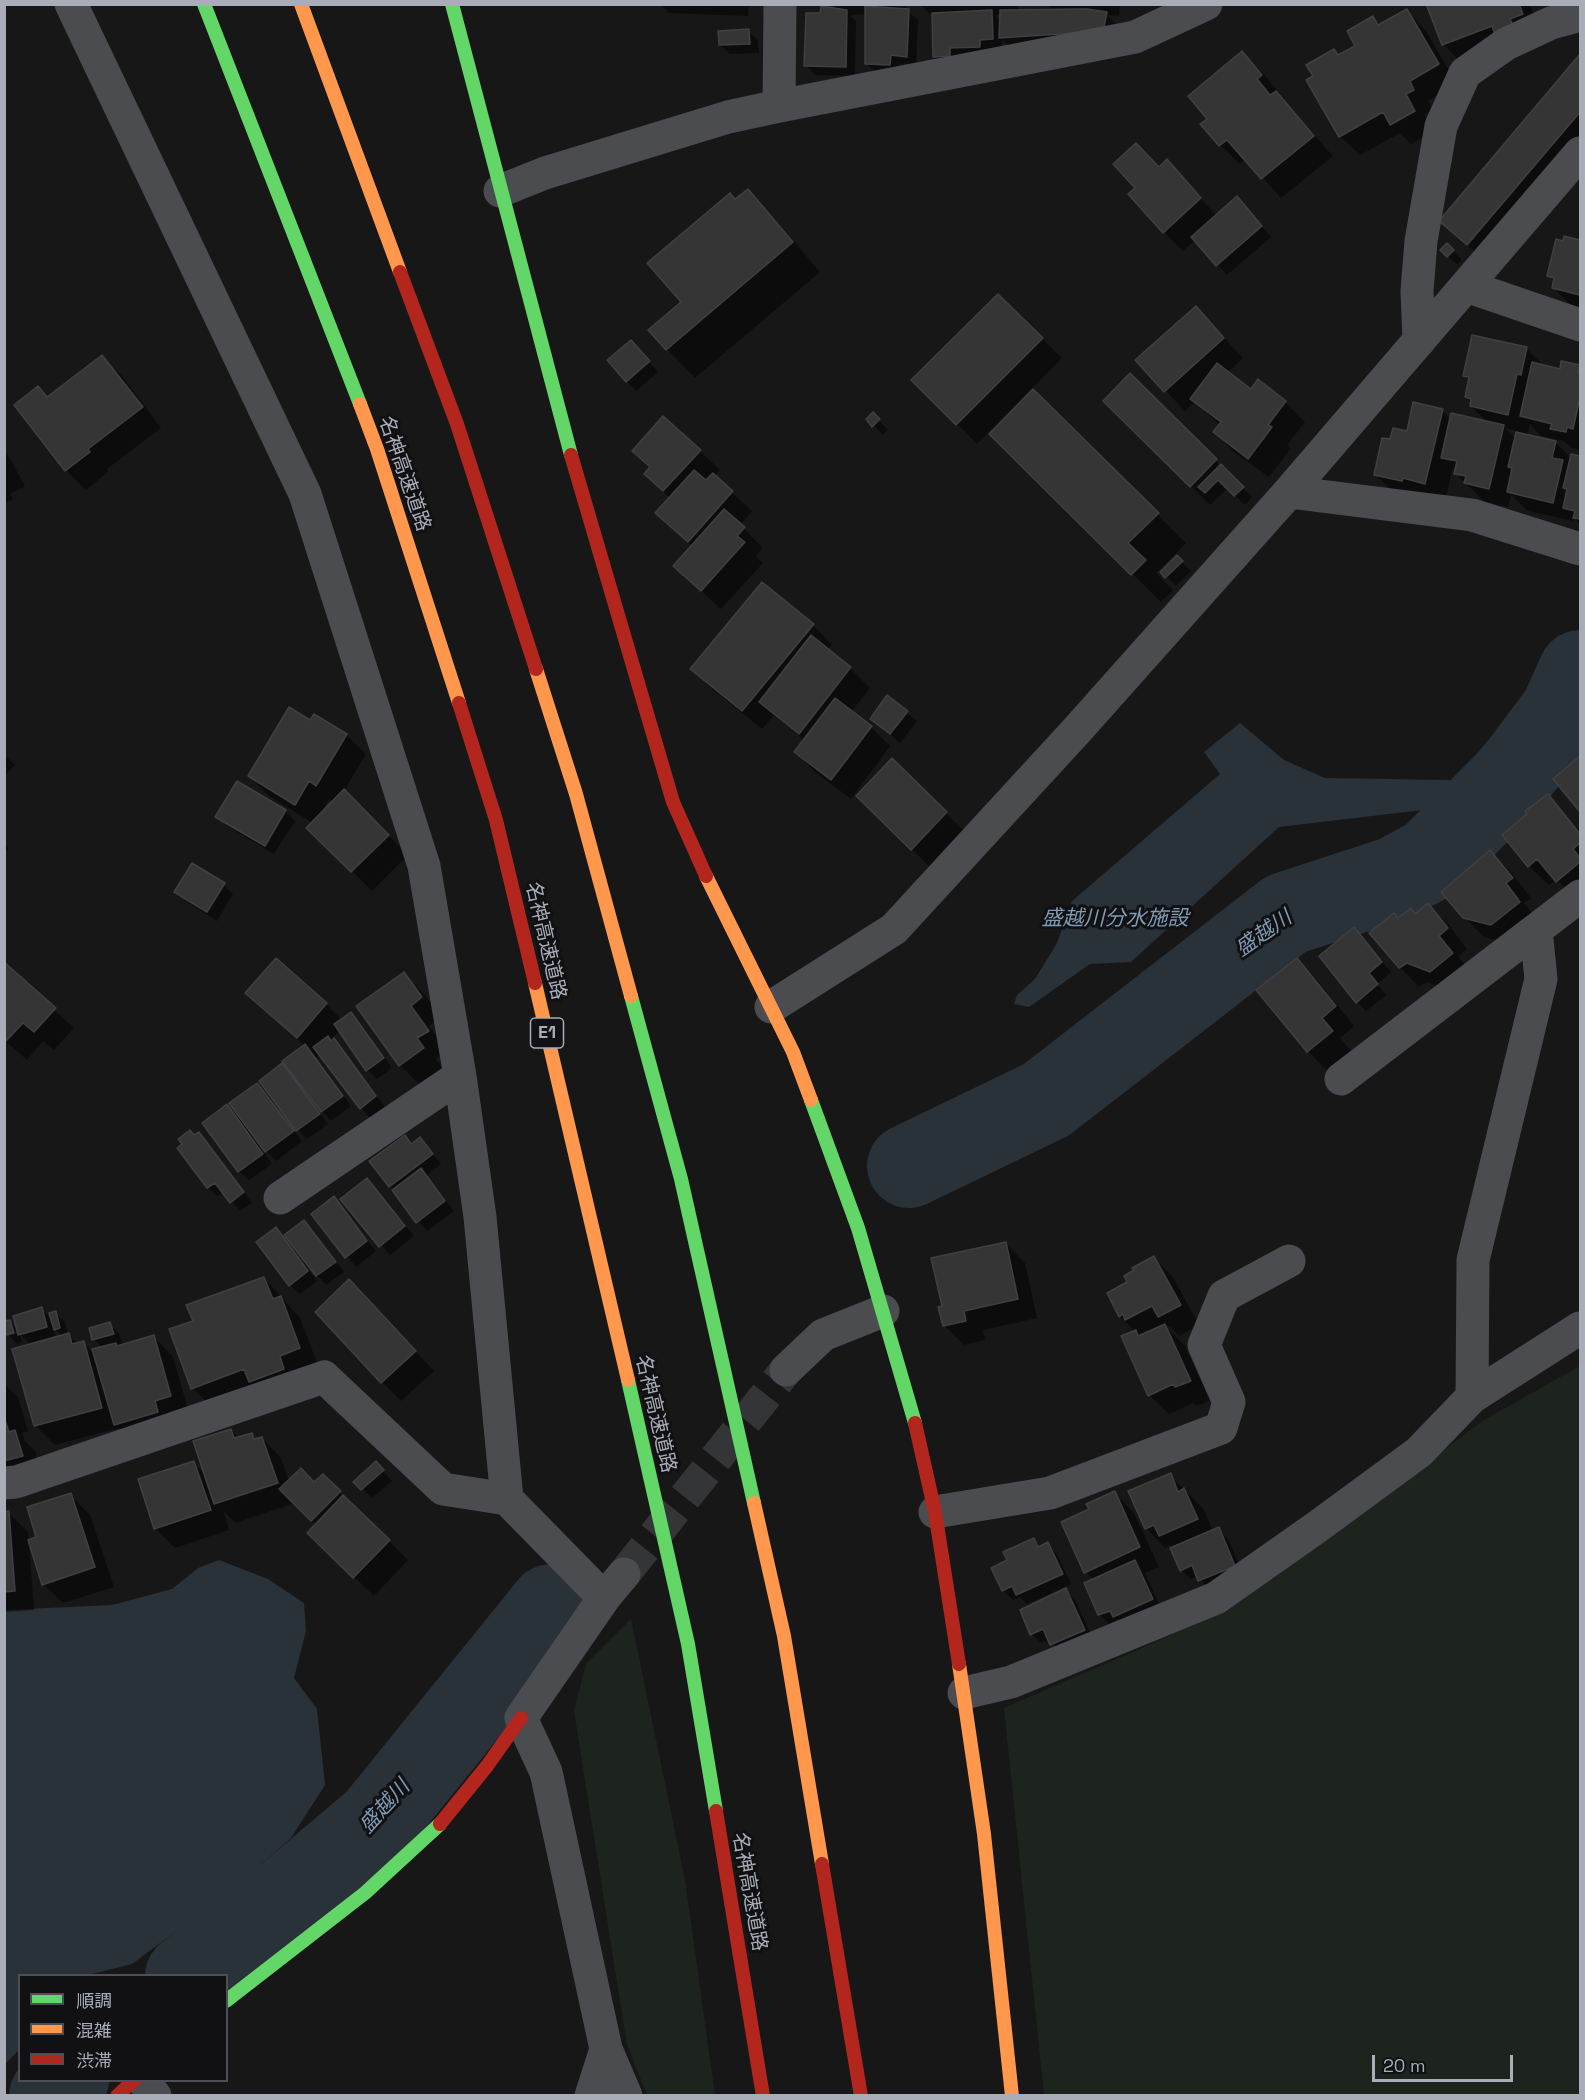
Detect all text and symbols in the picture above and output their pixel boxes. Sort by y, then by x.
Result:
street label: 名神高速道路 [373,413,435,535]
street label: 名神高速道路 [520,880,570,1002]
water label: 盛越川分水施設 [1042,906,1188,932]
water label: 盛越川 [1231,906,1297,962]
road number: E1 [530,1018,564,1048]
street label: 名神高速道路 [630,1353,680,1475]
water label: 盛越川 [355,1775,415,1839]
street label: 名神高速道路 [727,1831,771,1953]
legend [18,1974,228,2082]
text: 順調 [76,1989,112,2012]
text: 混雑 [76,2019,112,2042]
scale bar [1375,2043,1516,2081]
text: 渋滞 [76,2049,112,2072]
text: 20 m [1383,2054,1426,2077]

